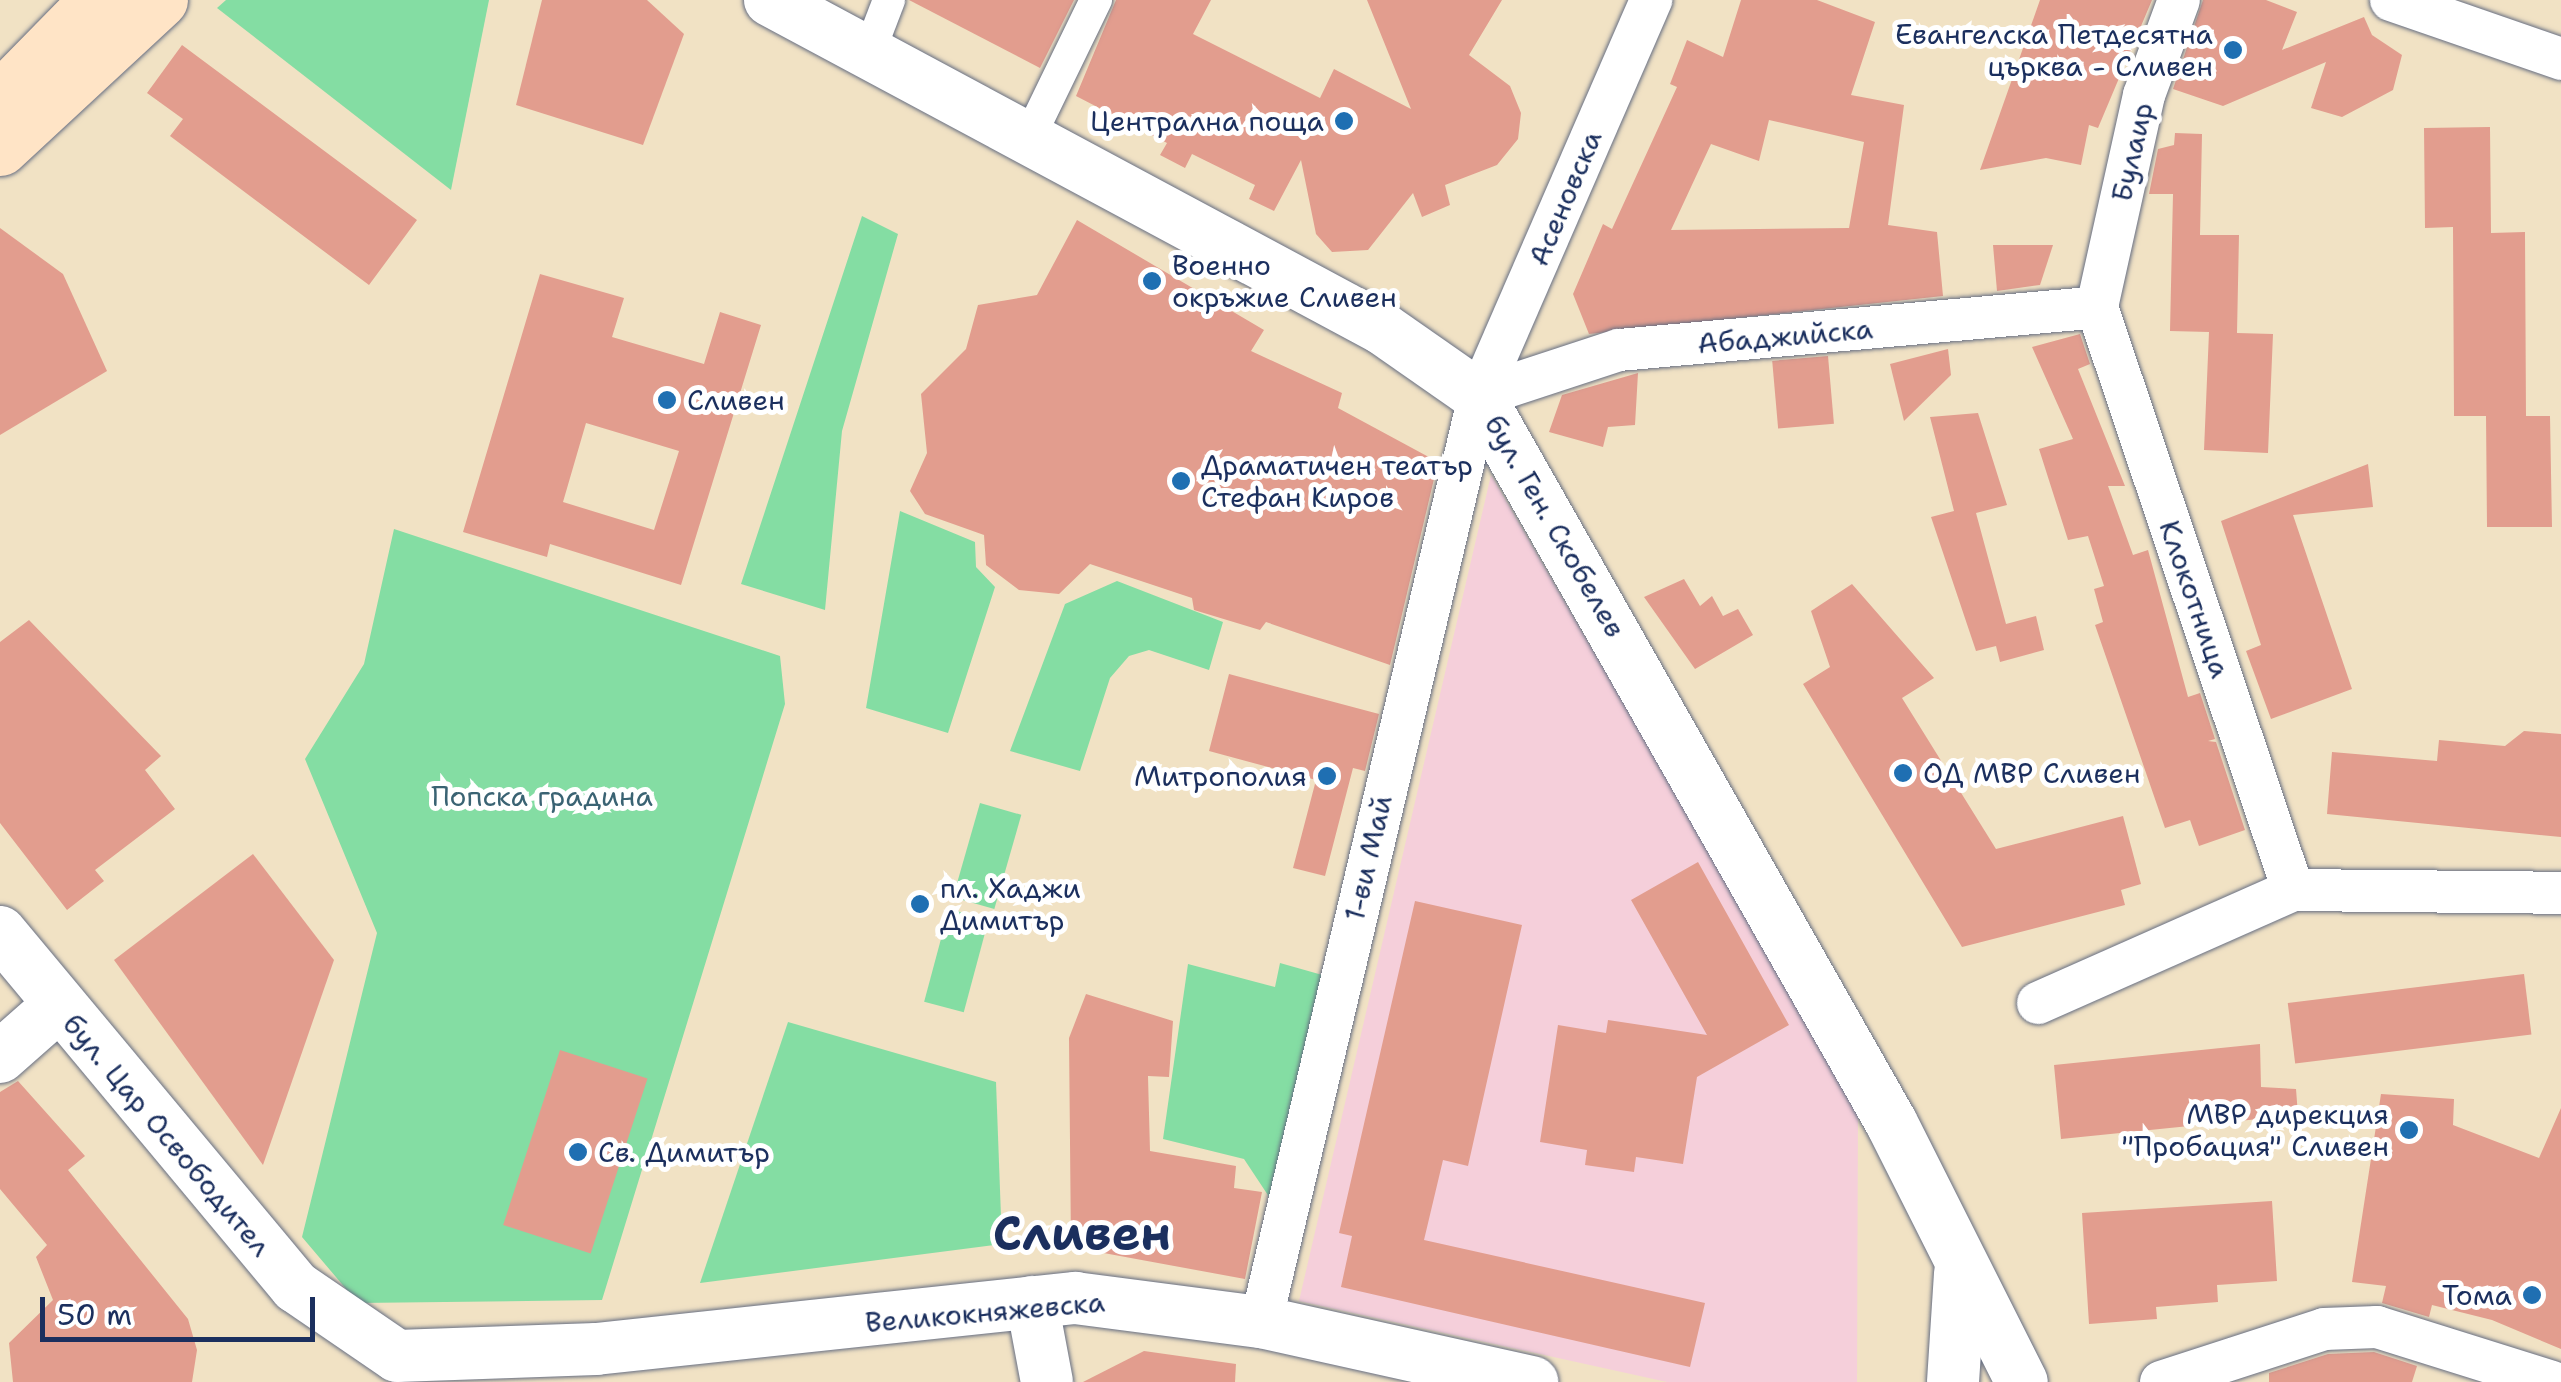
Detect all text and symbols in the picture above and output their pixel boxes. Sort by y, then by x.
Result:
place label: Евангелска Петдесятна църква - Сливен [1895,17,2213,83]
marker: Евангелска Петдесятна църква - Сливен [2222,39,2244,61]
street label: Булаир [2104,99,2160,205]
place label: Централна поща [1090,104,1324,138]
marker: Централна поща [1333,110,1355,132]
street label: Асеновска [1521,125,1609,271]
place label: Военно окръжие Сливен [1172,248,1397,314]
marker: Военно окръжие Сливен [1141,270,1163,292]
street label: Абаджийска [1696,312,1874,360]
place label: Сливен [687,383,785,417]
marker: Сливен [656,389,678,411]
street label: бул. Ген. Скобелев [1478,409,1632,643]
place label: Драматичен театър Стефан Киров [1201,448,1473,514]
marker: Драматичен театър Стефан Киров [1170,470,1192,492]
street label: Клокотница [2152,516,2238,682]
place label: ОД МВР Сливен [1923,756,2140,790]
place label: Митрополия [1134,759,1307,793]
marker: ОД МВР Сливен [1892,762,1914,784]
marker: Митрополия [1316,765,1338,787]
park label: Попска градина [431,779,653,813]
street label: 1-ви Май [1337,792,1399,924]
place label: пл. Хаджи Димитър [940,871,1081,937]
marker: пл. Хаджи Димитър [909,893,931,915]
street label: бул. Цар Освободител [56,1007,278,1263]
place label: МВР дирекция "Пробация" Сливен [2121,1097,2389,1163]
marker: МВР дирекция "Пробация" Сливен [2398,1119,2420,1141]
place label: Св. Димитър [598,1135,770,1169]
marker: Св. Димитър [567,1141,589,1163]
district label: Сливен [993,1205,1171,1263]
scale bar [45,1277,320,1339]
place label: Тома [2442,1278,2512,1312]
marker: Тома [2521,1284,2543,1306]
street label: Великокняжевска [864,1285,1106,1339]
text: 50 m [57,1294,132,1335]

